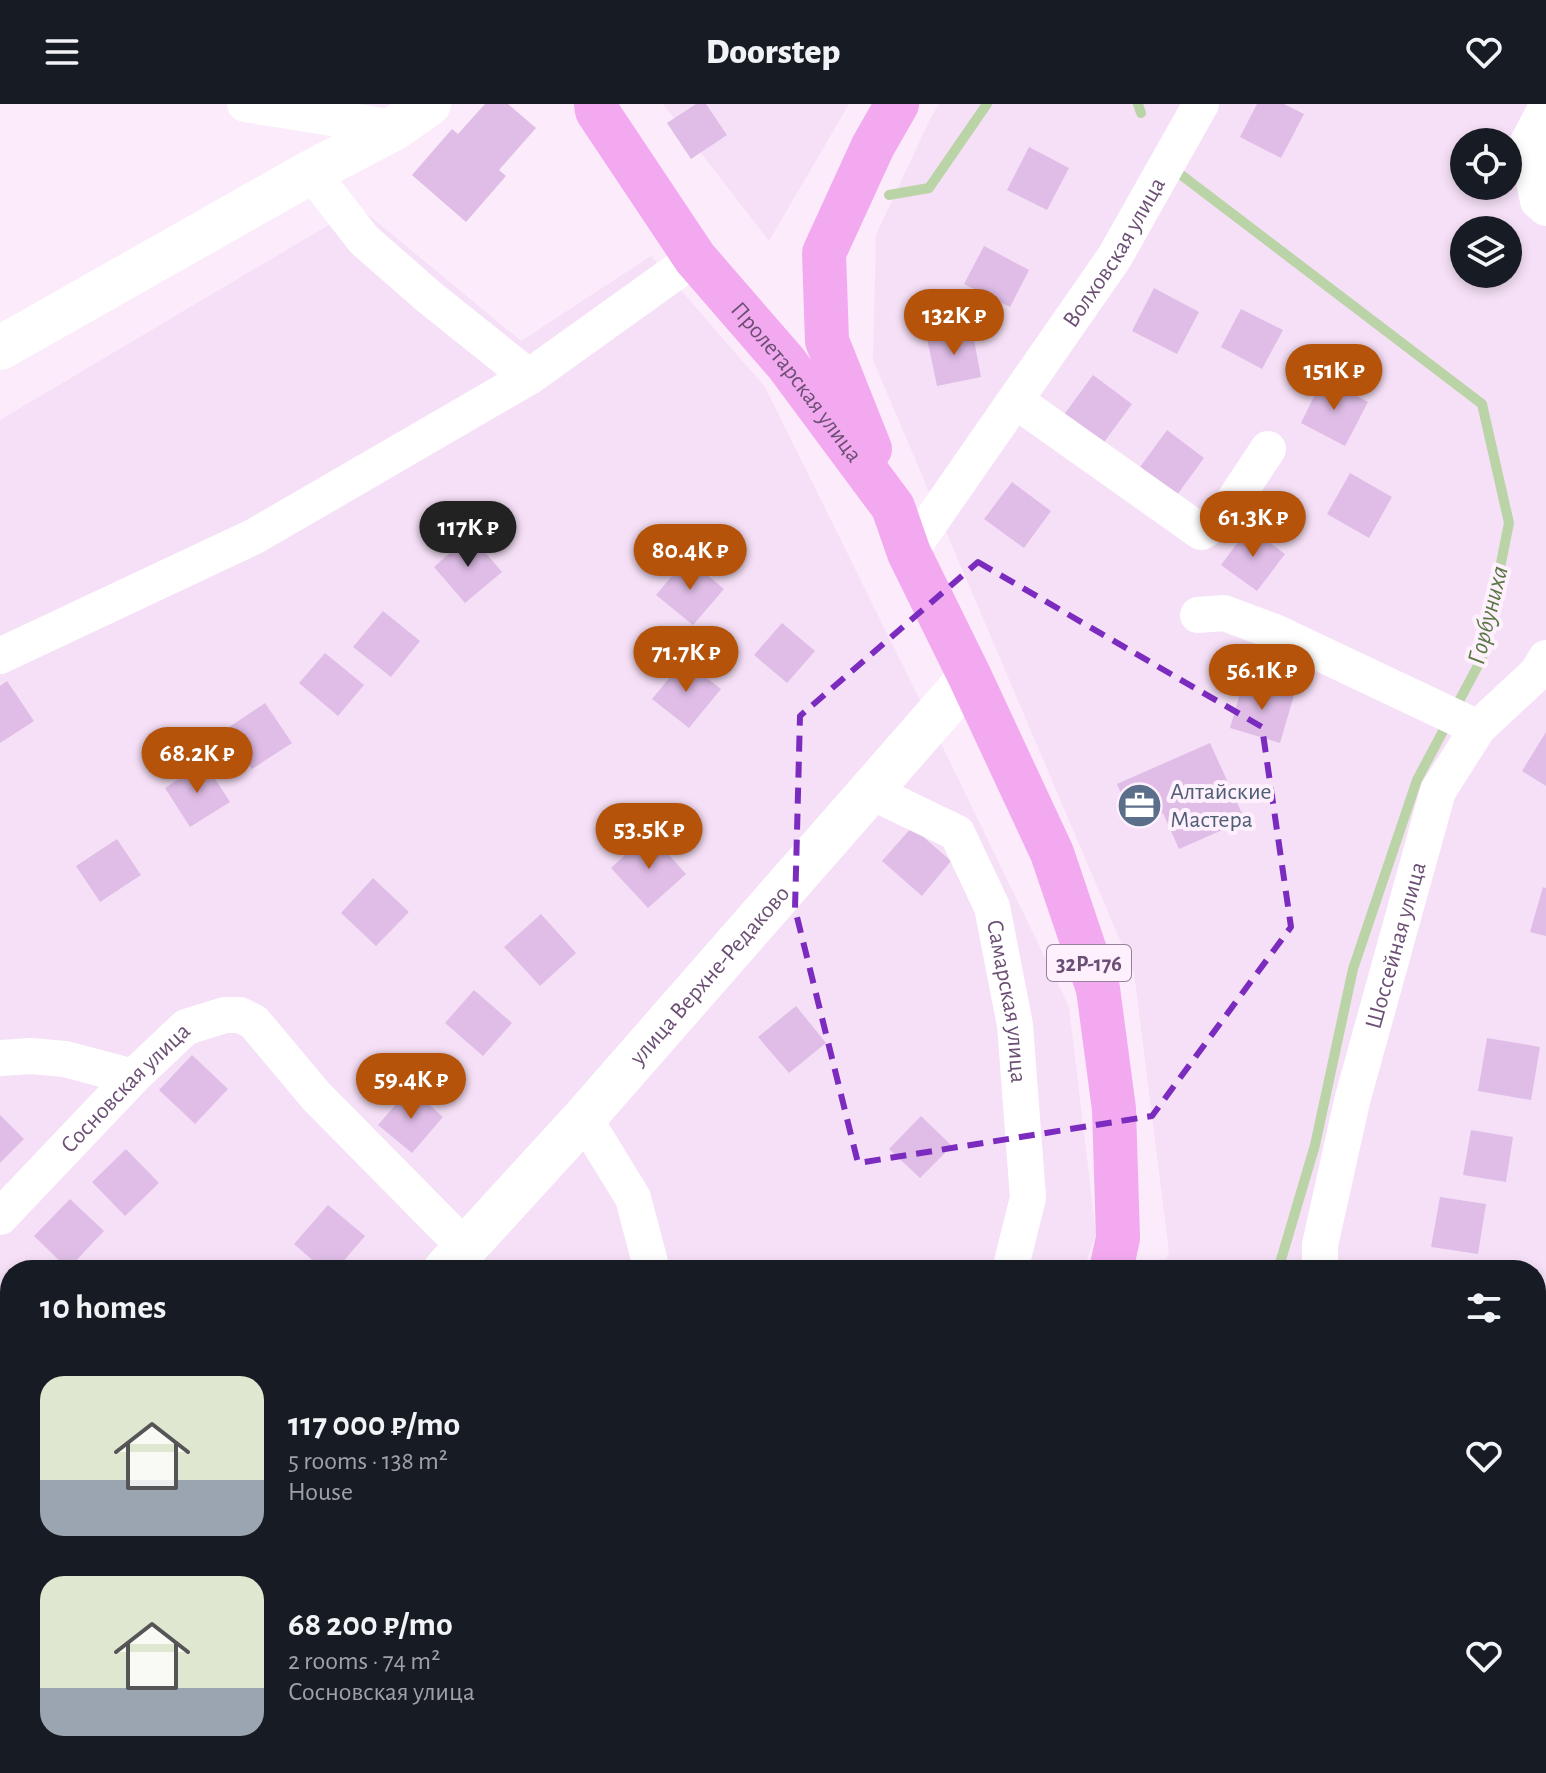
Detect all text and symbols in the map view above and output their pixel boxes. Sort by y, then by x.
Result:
icon: menu [40,30,84,74]
icon: heart [1462,30,1506,74]
text: Doorstep [706,34,840,70]
map controls [1450,128,1522,288]
button: locate [1450,128,1522,200]
street label: Волховская улица [1059,174,1170,332]
button: layers [1450,216,1522,288]
pin: 132K ₽ [889,289,1019,357]
street label: Пролетарская улица [726,298,866,467]
text: 132K ₽ [922,302,986,328]
pin: 151K ₽ [1269,344,1399,412]
text: 151K ₽ [1303,357,1365,383]
pin: 61.3K ₽ [1179,491,1327,559]
pin: 117K ₽ [403,501,533,569]
text: 61.3K ₽ [1218,504,1288,530]
text: 117K ₽ [437,514,499,540]
pin: 80.4K ₽ [616,524,764,592]
text: 80.4K ₽ [652,537,728,563]
water label: Горбуниха [1463,563,1513,667]
pin: 71.7K ₽ [612,626,760,694]
text: 71.7K ₽ [651,639,721,665]
pin: 56.1K ₽ [1188,644,1336,712]
text: 56.1K ₽ [1227,657,1297,683]
pin: 68.2K ₽ [123,727,271,795]
text: 68.2K ₽ [160,740,234,766]
place label: Алтайские Мастера [1170,780,1272,832]
office icon: Алтайские Мастера [1115,781,1163,829]
pin: 53.5K ₽ [575,803,723,871]
text: 53.5K ₽ [614,816,684,842]
street label: Шоссейная улица [1362,859,1431,1032]
street label: улица Верхне-Редаково [625,882,794,1070]
street label: Самарская улица [982,918,1030,1084]
road number: 32Р-176 [1047,945,1131,981]
street label: Сосновская улица [57,1019,195,1158]
pin: 59.4K ₽ [337,1053,485,1121]
text: 59.4K ₽ [374,1066,448,1092]
icon: filters [1462,1286,1506,1330]
text: 10 homes [40,1291,166,1325]
icon: home [104,1408,200,1504]
text: 117 000 ₽/mo [288,1408,460,1442]
icon: heart [1462,1434,1506,1478]
text: 5 rooms · 138 m² [288,1448,448,1474]
text: House [288,1479,353,1505]
icon: home [104,1608,200,1704]
text: 68 200 ₽/mo [288,1608,453,1642]
icon: heart [1462,1634,1506,1678]
text: 2 rooms · 74 m² [288,1648,440,1674]
text: Сосновская улица [288,1679,475,1705]

